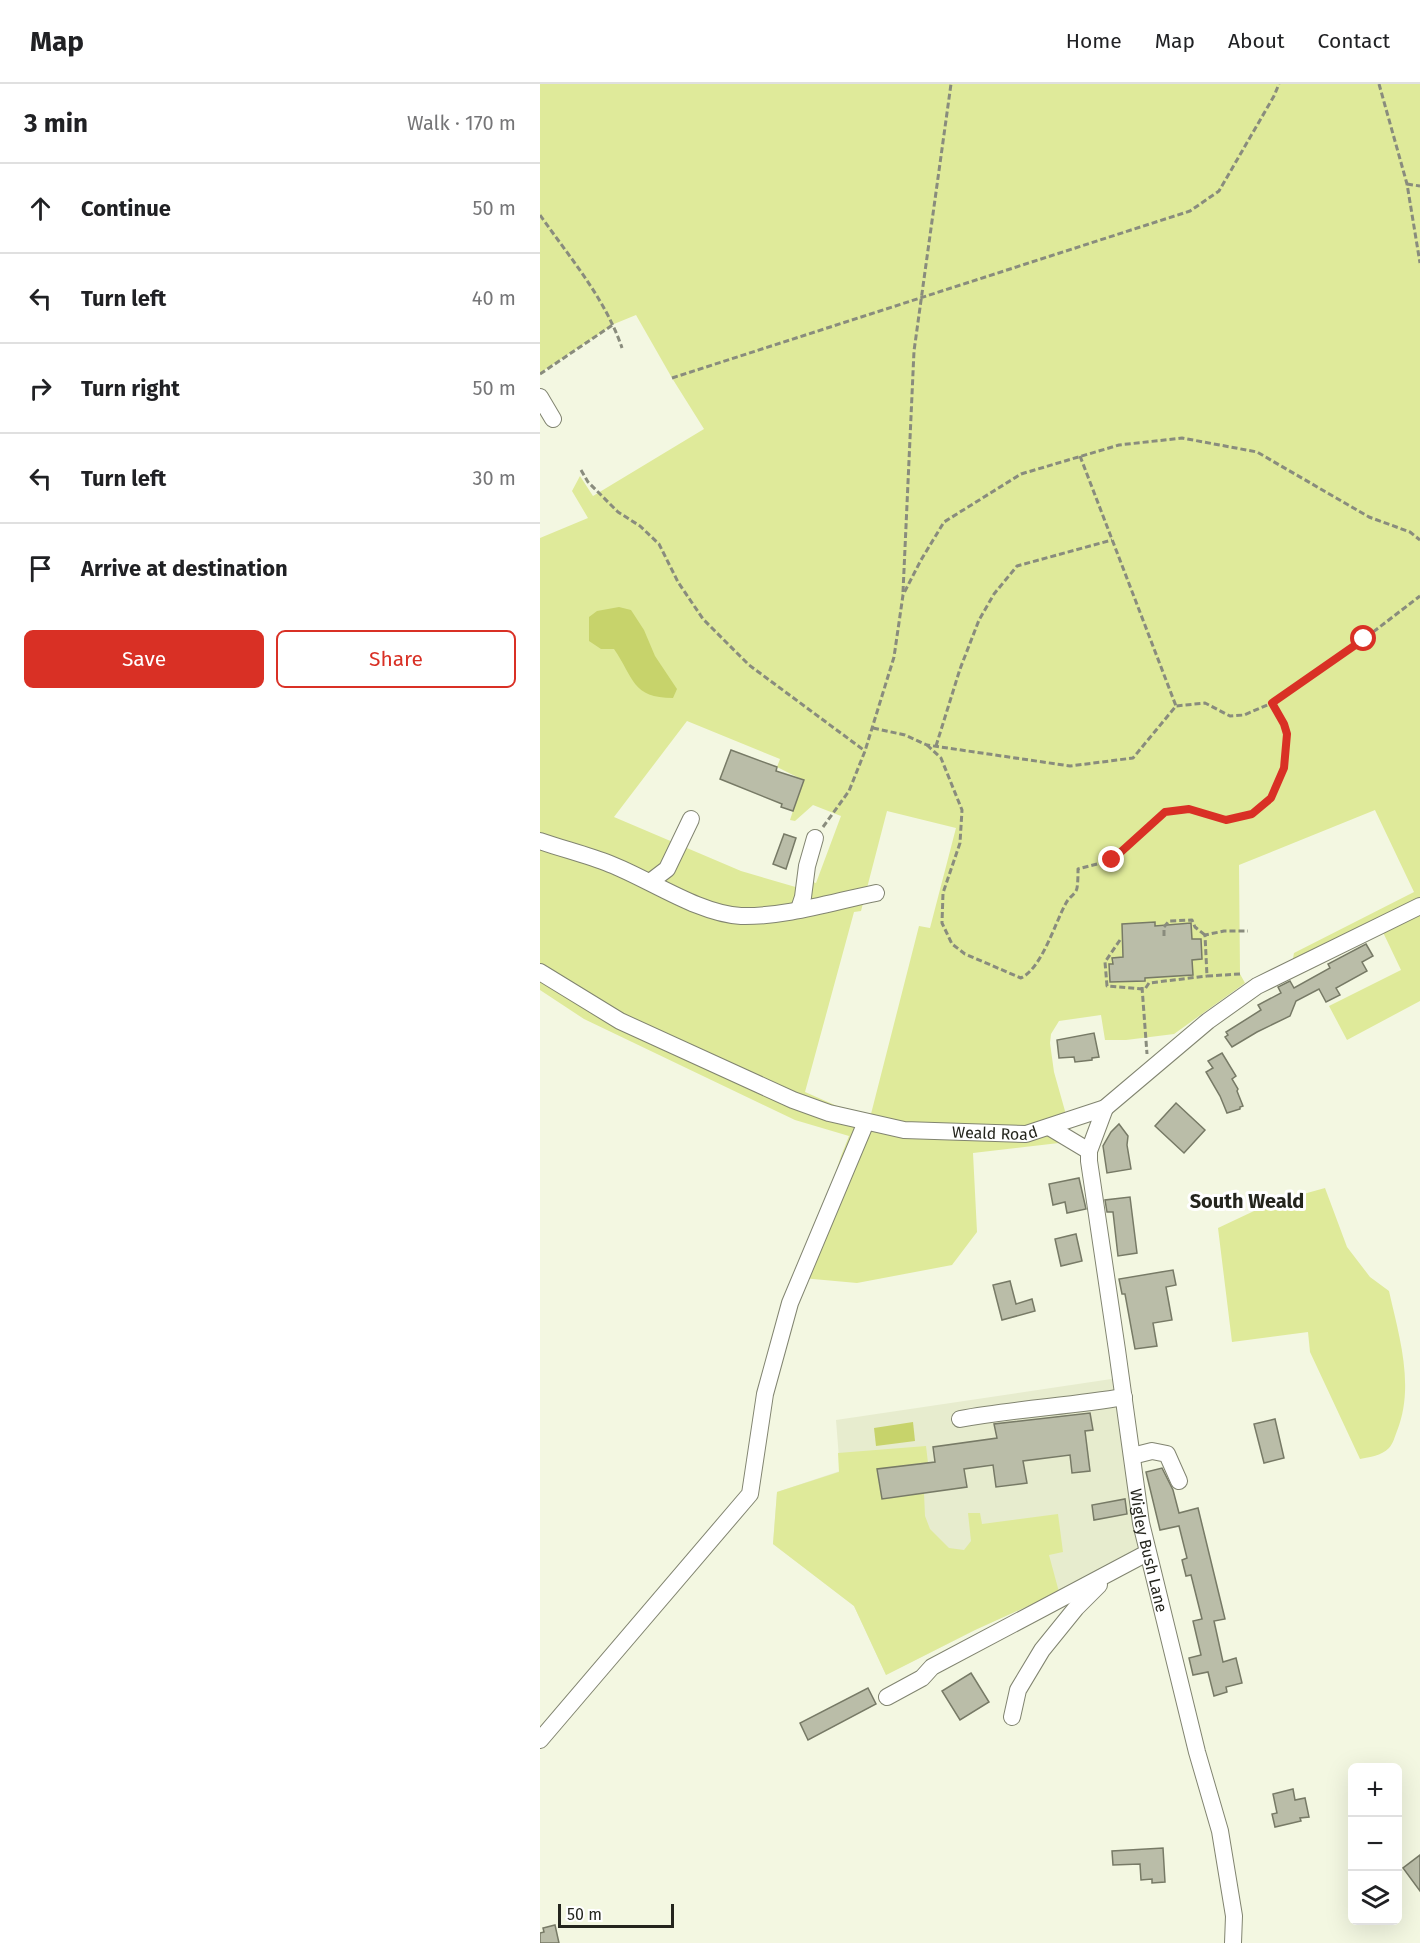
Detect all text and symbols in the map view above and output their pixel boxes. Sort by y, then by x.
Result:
text: Map [30,25,84,58]
text: Home [1066,28,1122,54]
text: Map [1155,28,1195,54]
text: About [1228,28,1285,54]
text: Contact [1318,28,1390,54]
text: 3 min [24,108,88,139]
text: Walk · 170 m [407,111,516,135]
icon: ahead [24,192,57,225]
text: Continue [81,195,171,222]
text: 50 m [472,196,516,220]
icon: left [24,282,57,315]
text: Turn left [81,285,166,312]
text: 40 m [472,286,516,310]
icon: right [24,372,57,405]
text: Turn right [81,375,180,402]
text: 50 m [472,376,516,400]
icon: left [24,462,57,495]
text: Turn left [81,465,166,492]
text: 30 m [472,466,516,490]
icon: arrive [24,552,57,585]
text: Arrive at destination [81,555,288,582]
route start [1350,625,1376,651]
button: Save [24,630,264,688]
button: Share [276,630,516,688]
route end [1098,846,1124,872]
street label: Weald Road [952,1121,1040,1144]
district label: South Weald [1190,1189,1304,1213]
street label: Wigley Bush Lane [1127,1487,1172,1614]
map controls [1348,1763,1402,1925]
button: + [1348,1763,1402,1817]
button: − [1348,1817,1402,1871]
button: layers [1348,1871,1402,1925]
scale bar [558,1901,674,1928]
text: 50 m [567,1905,602,1924]

